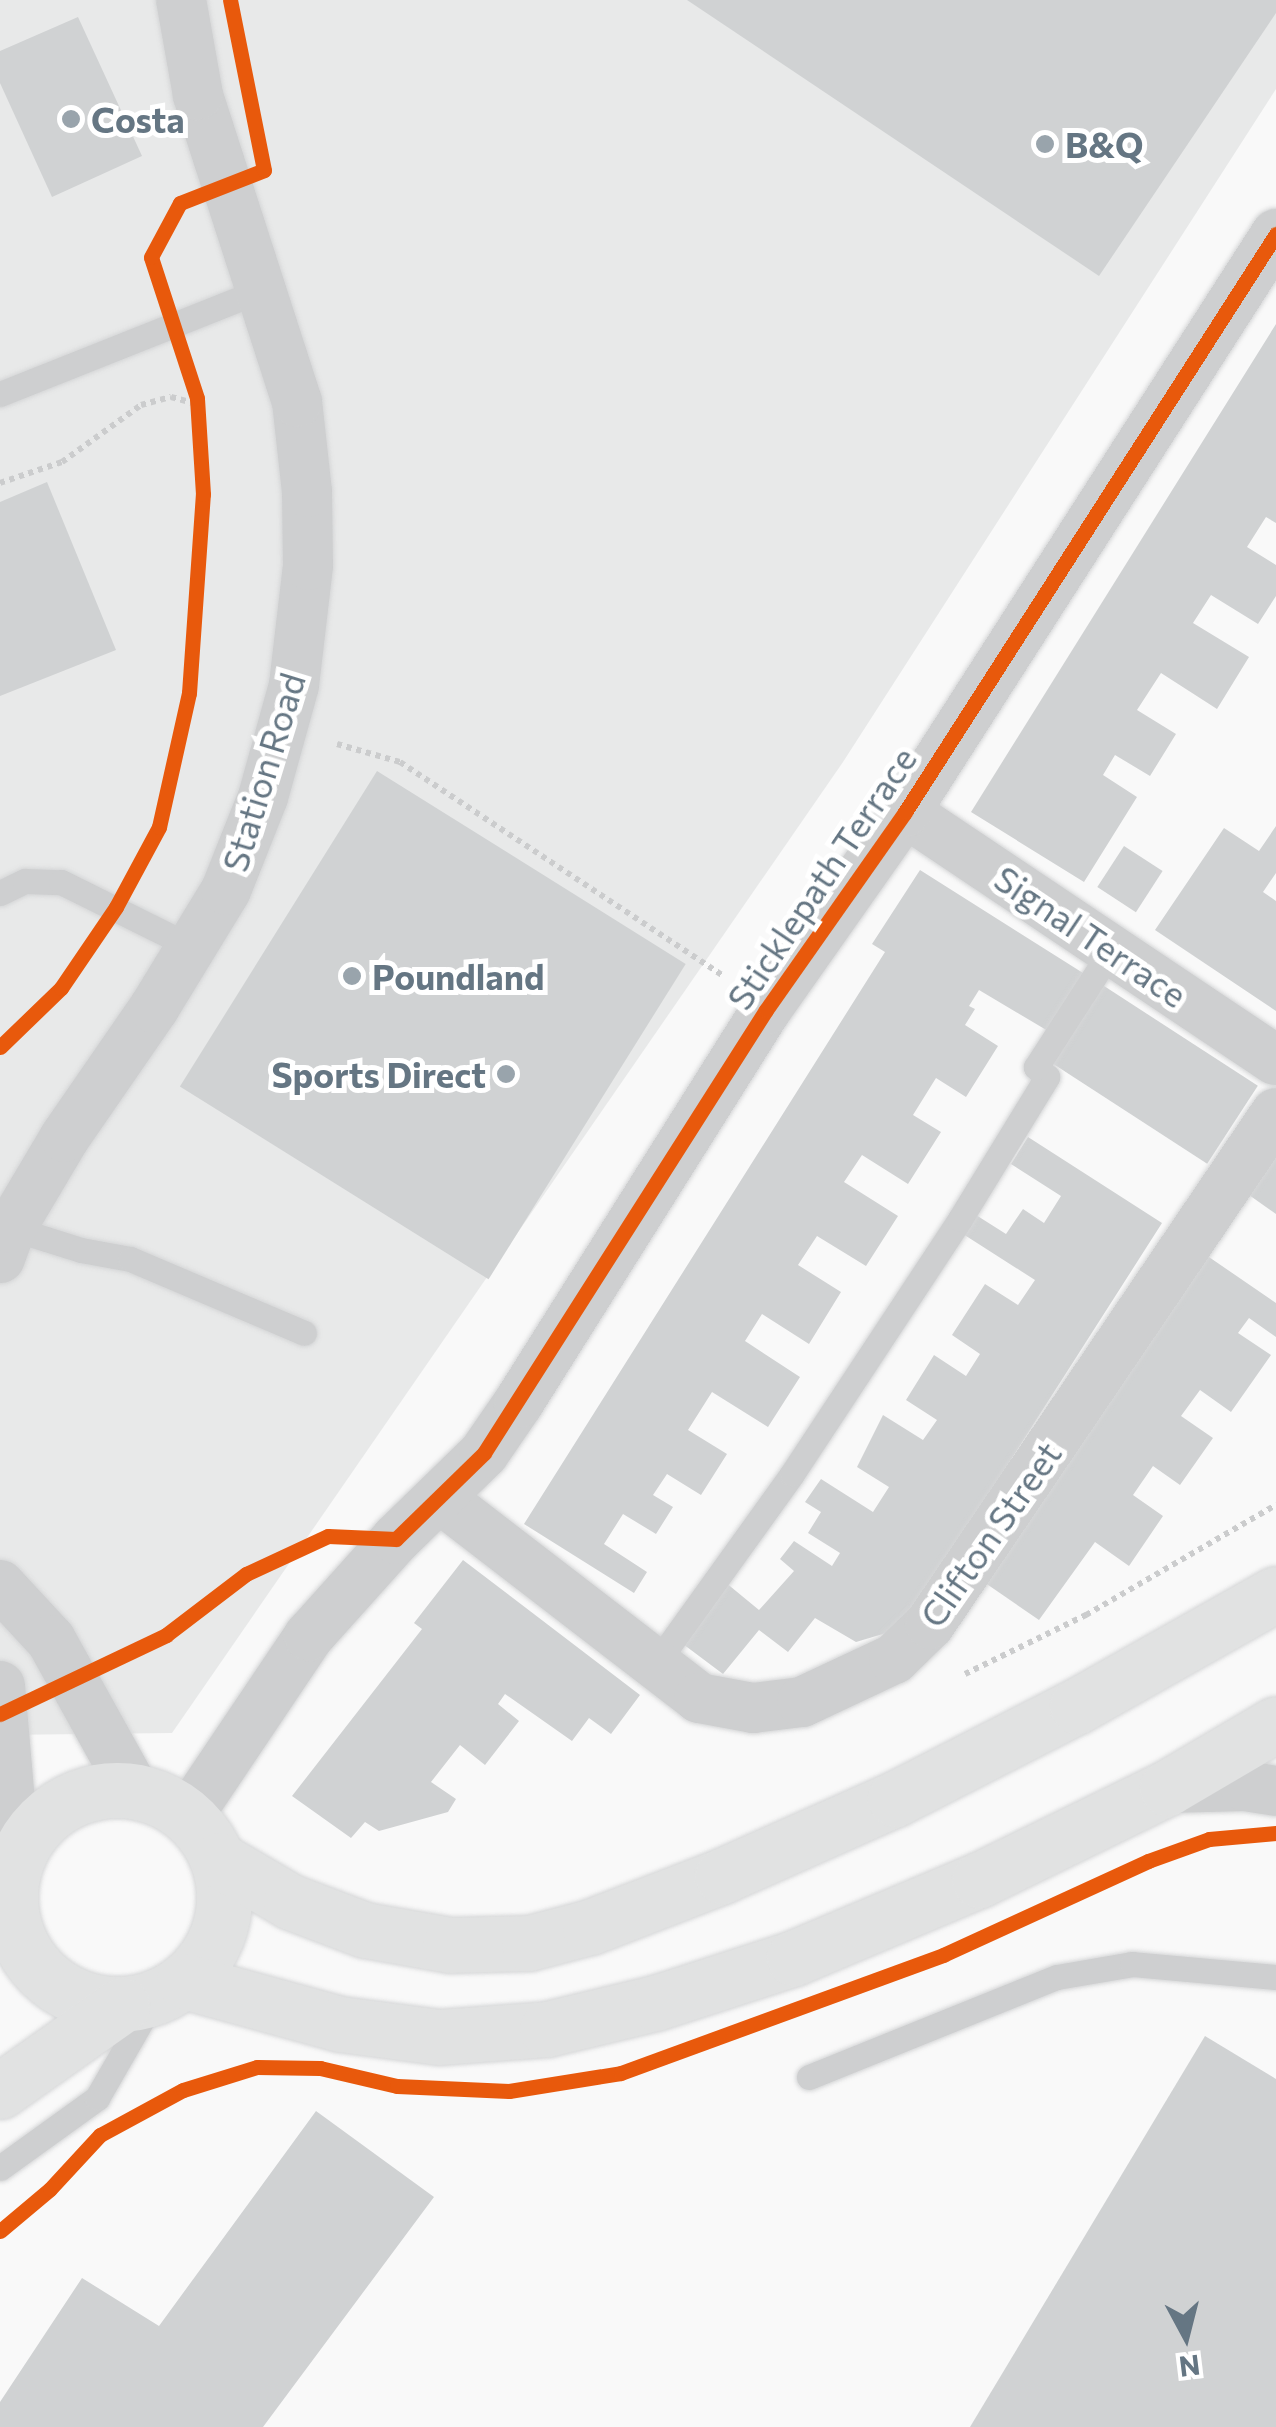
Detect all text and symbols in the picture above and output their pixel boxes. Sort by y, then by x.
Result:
place label: Costa [91,98,185,140]
marker: Costa [60,108,82,130]
place label: B&Q [1065,123,1143,165]
marker: B&Q [1034,133,1056,155]
street label: Station Road [213,668,313,876]
street label: Sticklepath Terrace [718,739,924,1017]
street label: Signal Terrace [987,856,1195,1016]
place label: Poundland [372,955,545,997]
marker: Poundland [341,965,363,987]
place label: Sports Direct [272,1053,486,1095]
marker: Sports Direct [495,1063,517,1085]
street label: Clifton Street [911,1433,1069,1635]
north arrow [1136,2287,1236,2387]
text: N [1177,2349,1202,2385]

